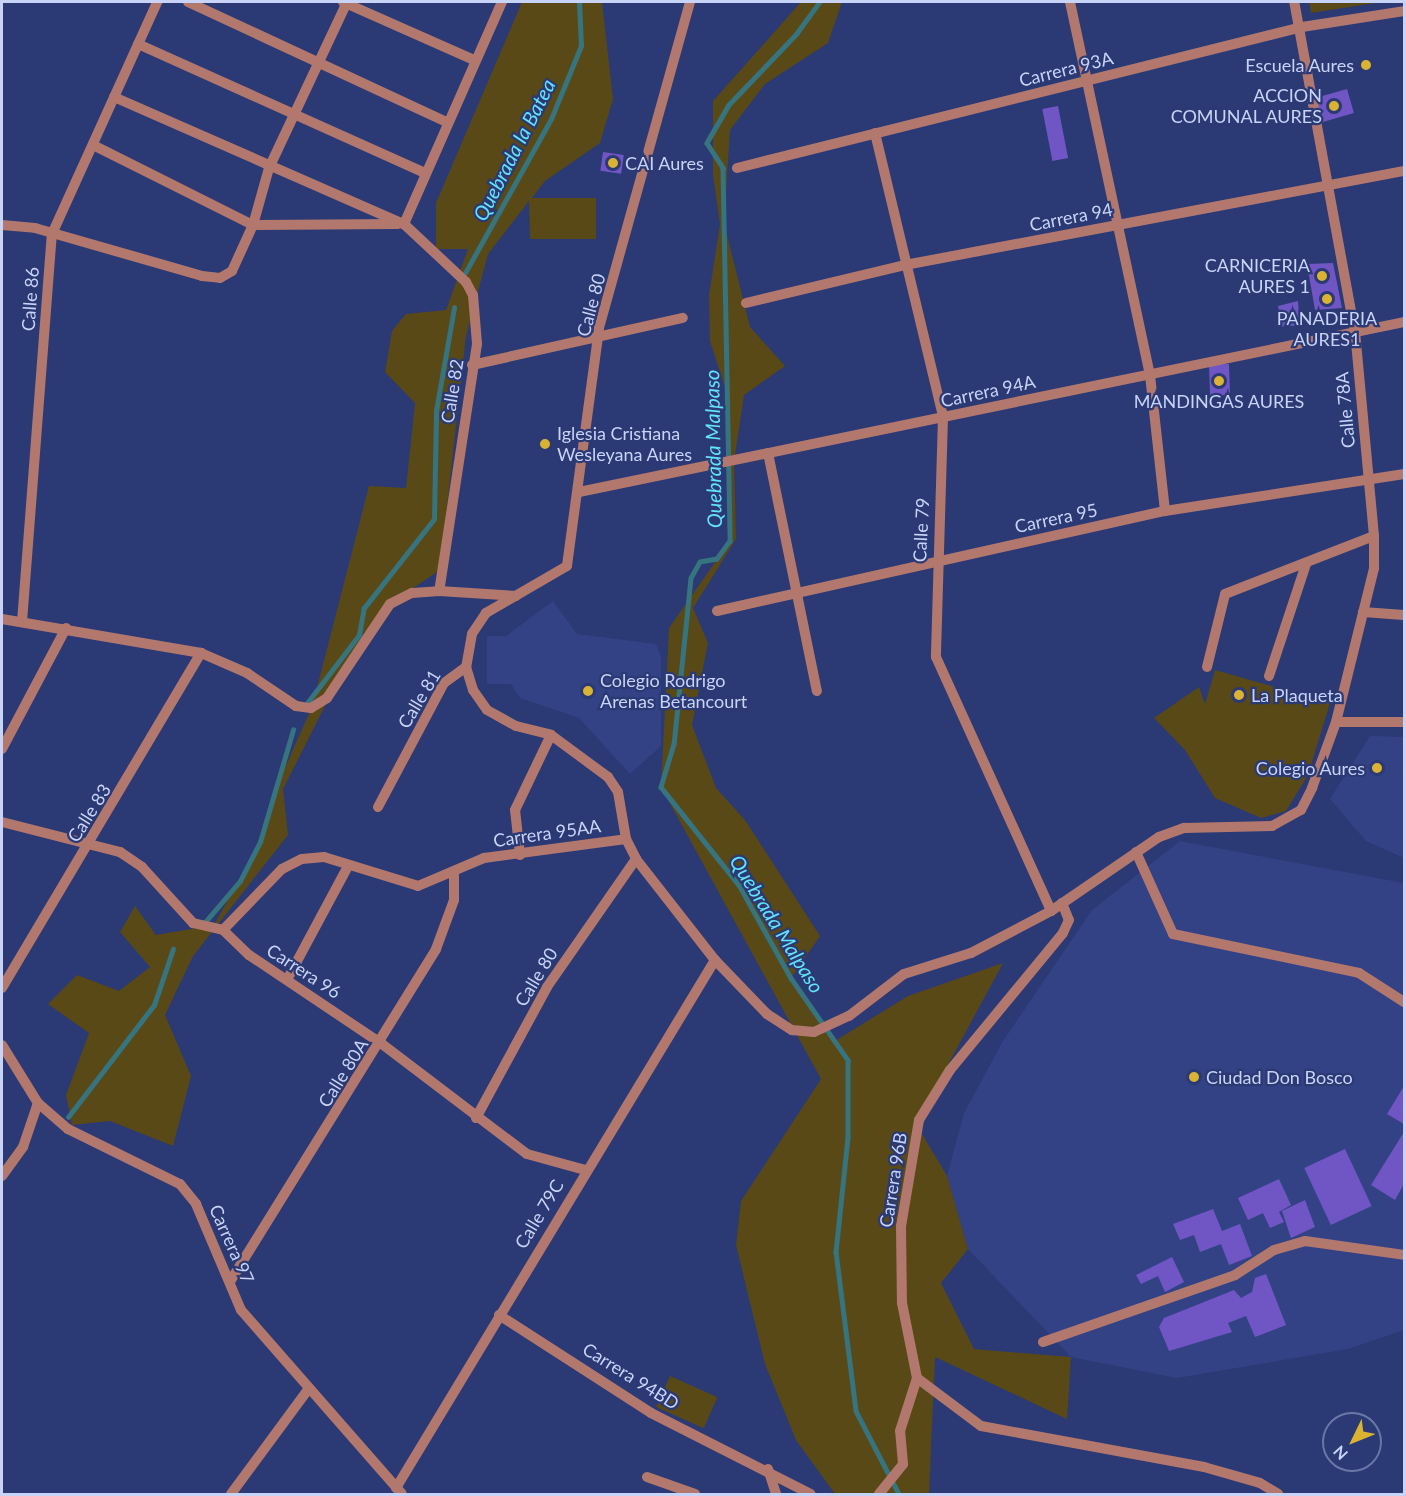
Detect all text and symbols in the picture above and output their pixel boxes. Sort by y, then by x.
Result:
street label: Carrera 93A [1017,47,1115,91]
place label: Escuela Aures [1245,54,1354,76]
marker: Escuela Aures [1359,58,1373,72]
water label: Quebrada la Batea [468,75,560,225]
place label: ACCION COMUNAL AURES [1170,85,1322,128]
marker: ACCION COMUNAL AURES [1327,99,1341,113]
place label: CAI Aures [625,152,704,174]
marker: CAI Aures [606,156,620,170]
street label: Carrera 94 [1028,198,1114,236]
place label: CARNICERIA AURES 1 [1205,255,1310,298]
street label: Calle 86 [17,266,43,332]
marker: CARNICERIA AURES 1 [1315,269,1329,283]
street label: Calle 80 [572,271,610,339]
marker: PANADERIA AURES1 [1320,292,1334,306]
place label: PANADERIA AURES1 [1277,308,1377,350]
street label: Calle 82 [436,357,468,425]
water label: Quebrada Malpaso [700,370,726,528]
street label: Carrera 94A [939,370,1037,412]
street label: Calle 78A [1331,371,1359,449]
marker: MANDINGAS AURES [1212,374,1226,388]
place label: MANDINGAS AURES [1133,390,1305,412]
place label: Iglesia Cristiana Wesleyana Aures [557,423,693,466]
marker: Iglesia Cristiana Wesleyana Aures [538,437,552,451]
street label: Calle 79 [909,497,933,563]
street label: Carrera 95 [1013,499,1099,537]
street label: Calle 81 [393,666,445,732]
place label: Colegio Rodrigo Arenas Betancourt [600,670,747,712]
marker: Colegio Rodrigo Arenas Betancourt [581,684,595,698]
place label: La Plaqueta [1251,684,1343,706]
marker: La Plaqueta [1232,688,1246,702]
place label: Colegio Aures [1255,757,1365,779]
marker: Colegio Aures [1370,761,1384,775]
street label: Calle 83 [63,780,115,846]
street label: Carrera 95AA [492,815,602,851]
water label: Quebrada Malpaso [725,850,829,998]
street label: Carrera 96 [263,939,345,1003]
street label: Calle 80 [510,944,562,1010]
street label: Calle 80A [314,1035,372,1111]
place label: Ciudad Don Bosco [1206,1066,1353,1088]
marker: Ciudad Don Bosco [1187,1070,1201,1084]
street label: Carrera 96B [875,1131,911,1229]
street label: Calle 79C [510,1176,568,1252]
street label: Carrera 97 [205,1201,259,1287]
street label: Carrera 94BD [579,1338,683,1414]
north arrow [1322,1412,1382,1472]
text: N [1329,1442,1351,1464]

